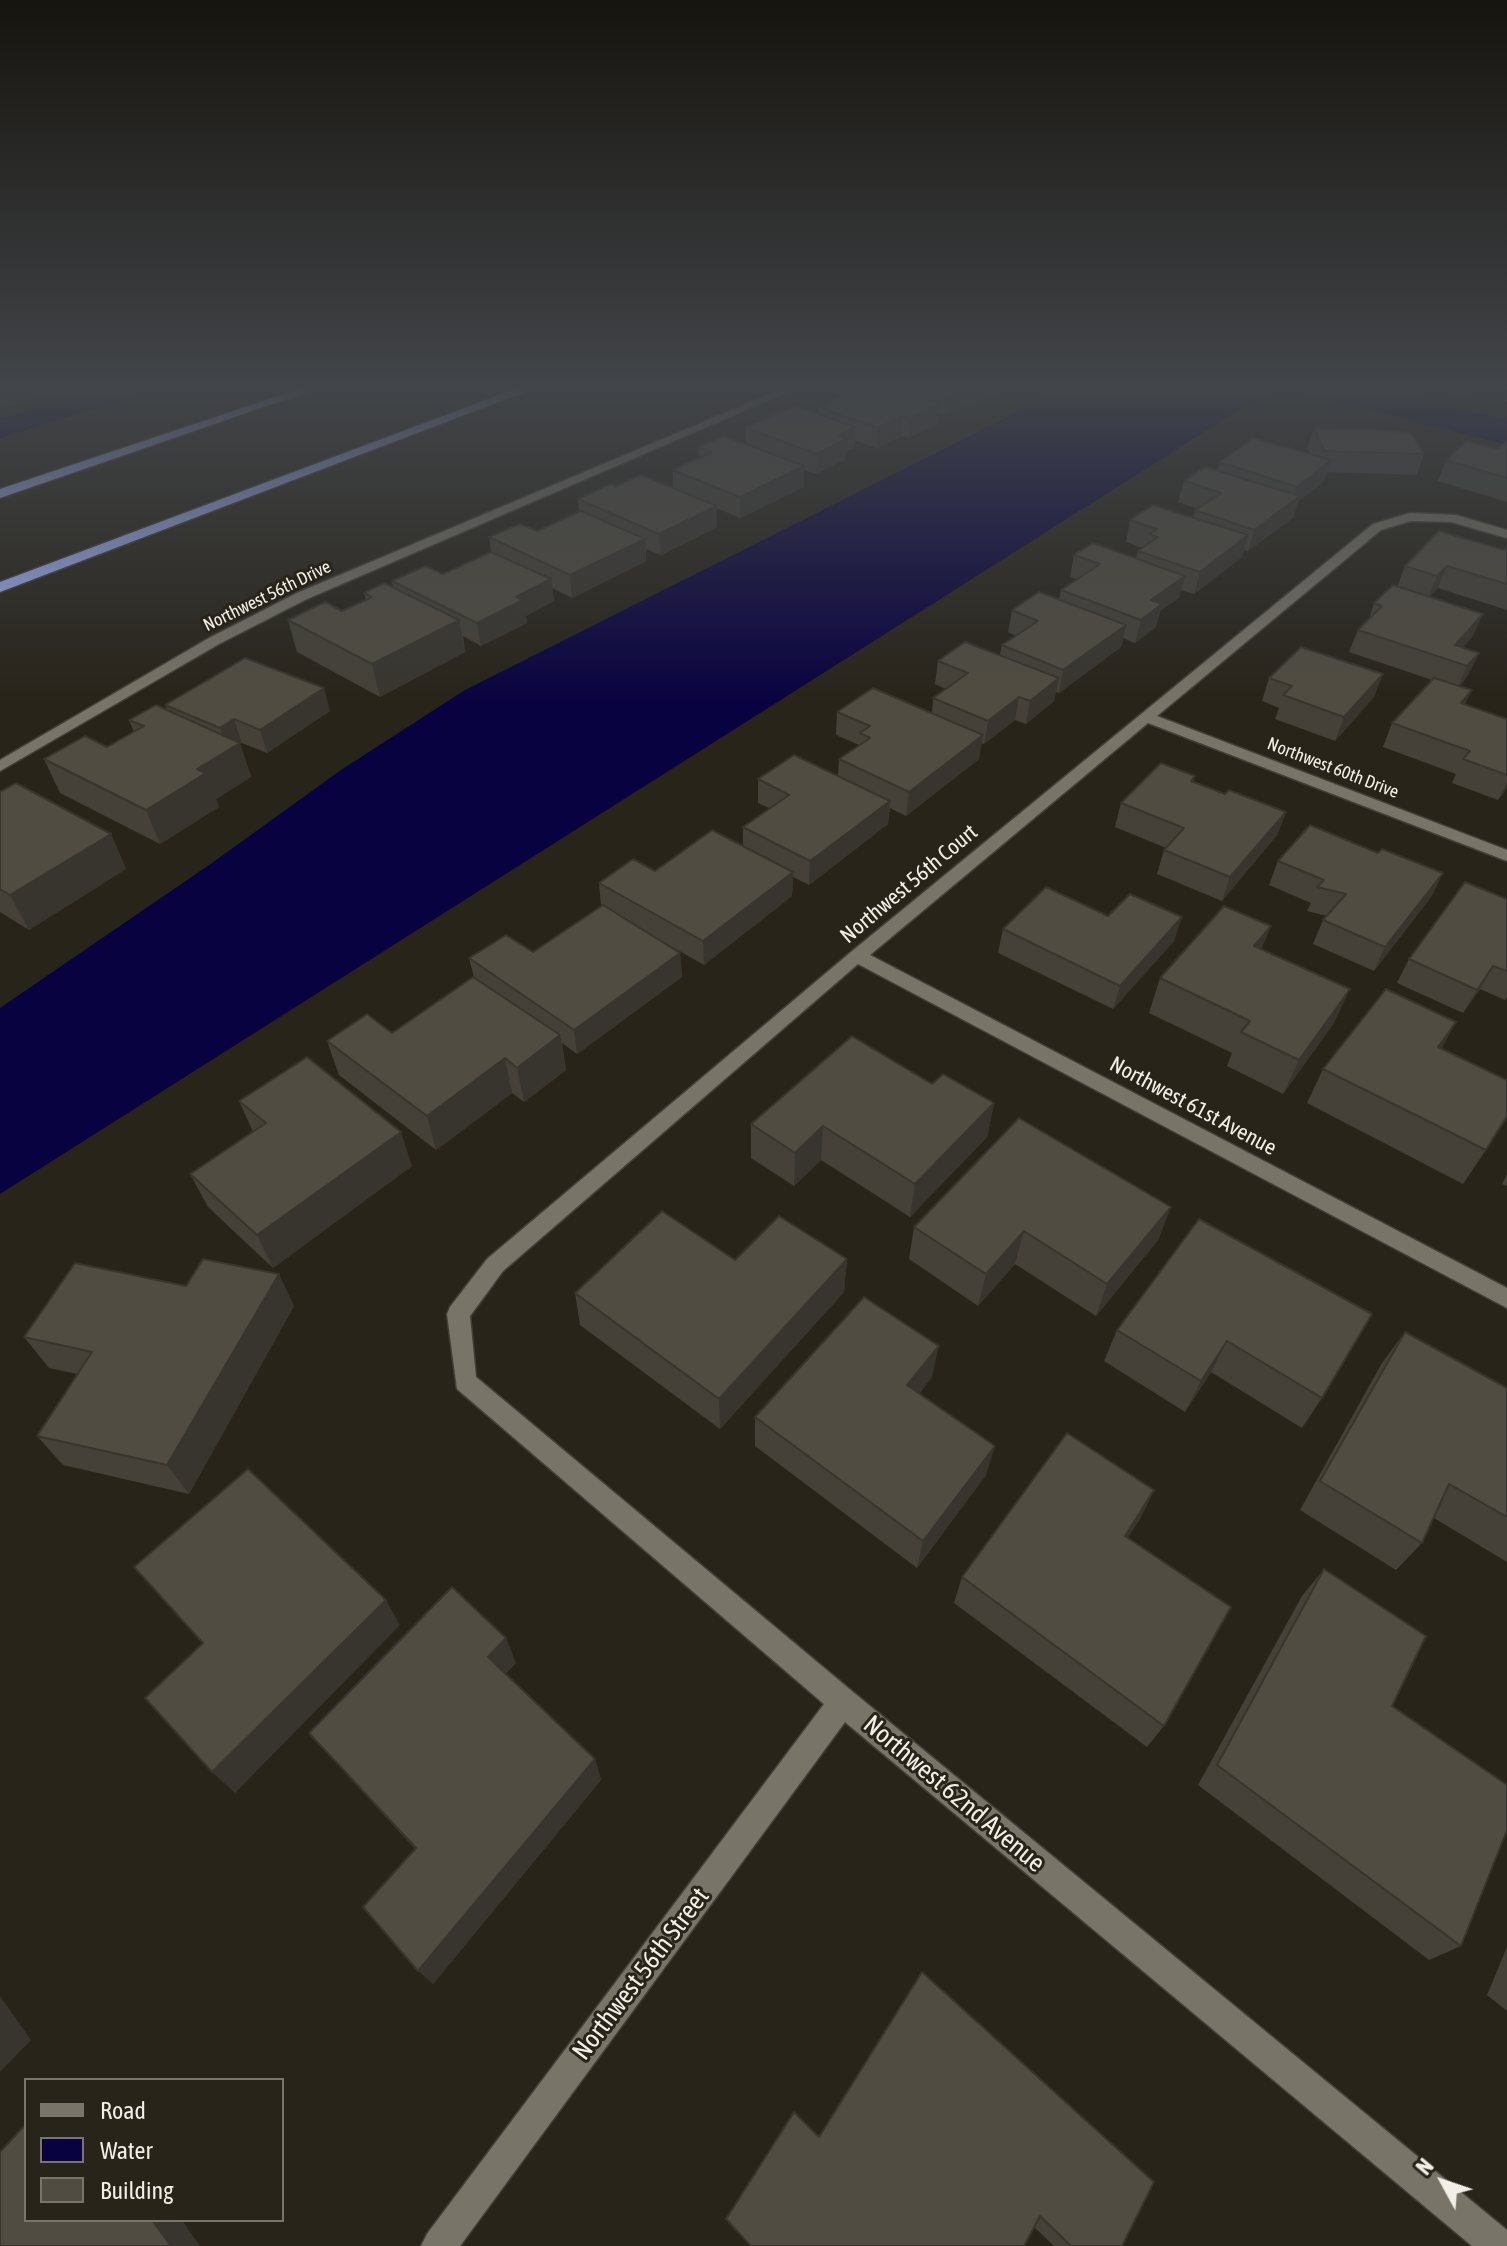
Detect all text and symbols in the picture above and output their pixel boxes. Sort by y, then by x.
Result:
street label: Northwest 56th Drive [200,556,334,636]
street label: Northwest 60th Drive [1264,733,1402,803]
street label: Northwest 56th Court [835,819,983,949]
street label: Northwest 61st Avenue [1105,1051,1281,1161]
street label: Northwest 62nd Avenue [857,1709,1051,1879]
street label: Northwest 56th Street [566,1882,716,2066]
legend [24,2078,284,2222]
text: Road [100,2097,146,2124]
text: Water [100,2137,153,2164]
north arrow [1403,2142,1483,2222]
text: N [1410,2153,1439,2180]
text: Building [100,2177,173,2204]

